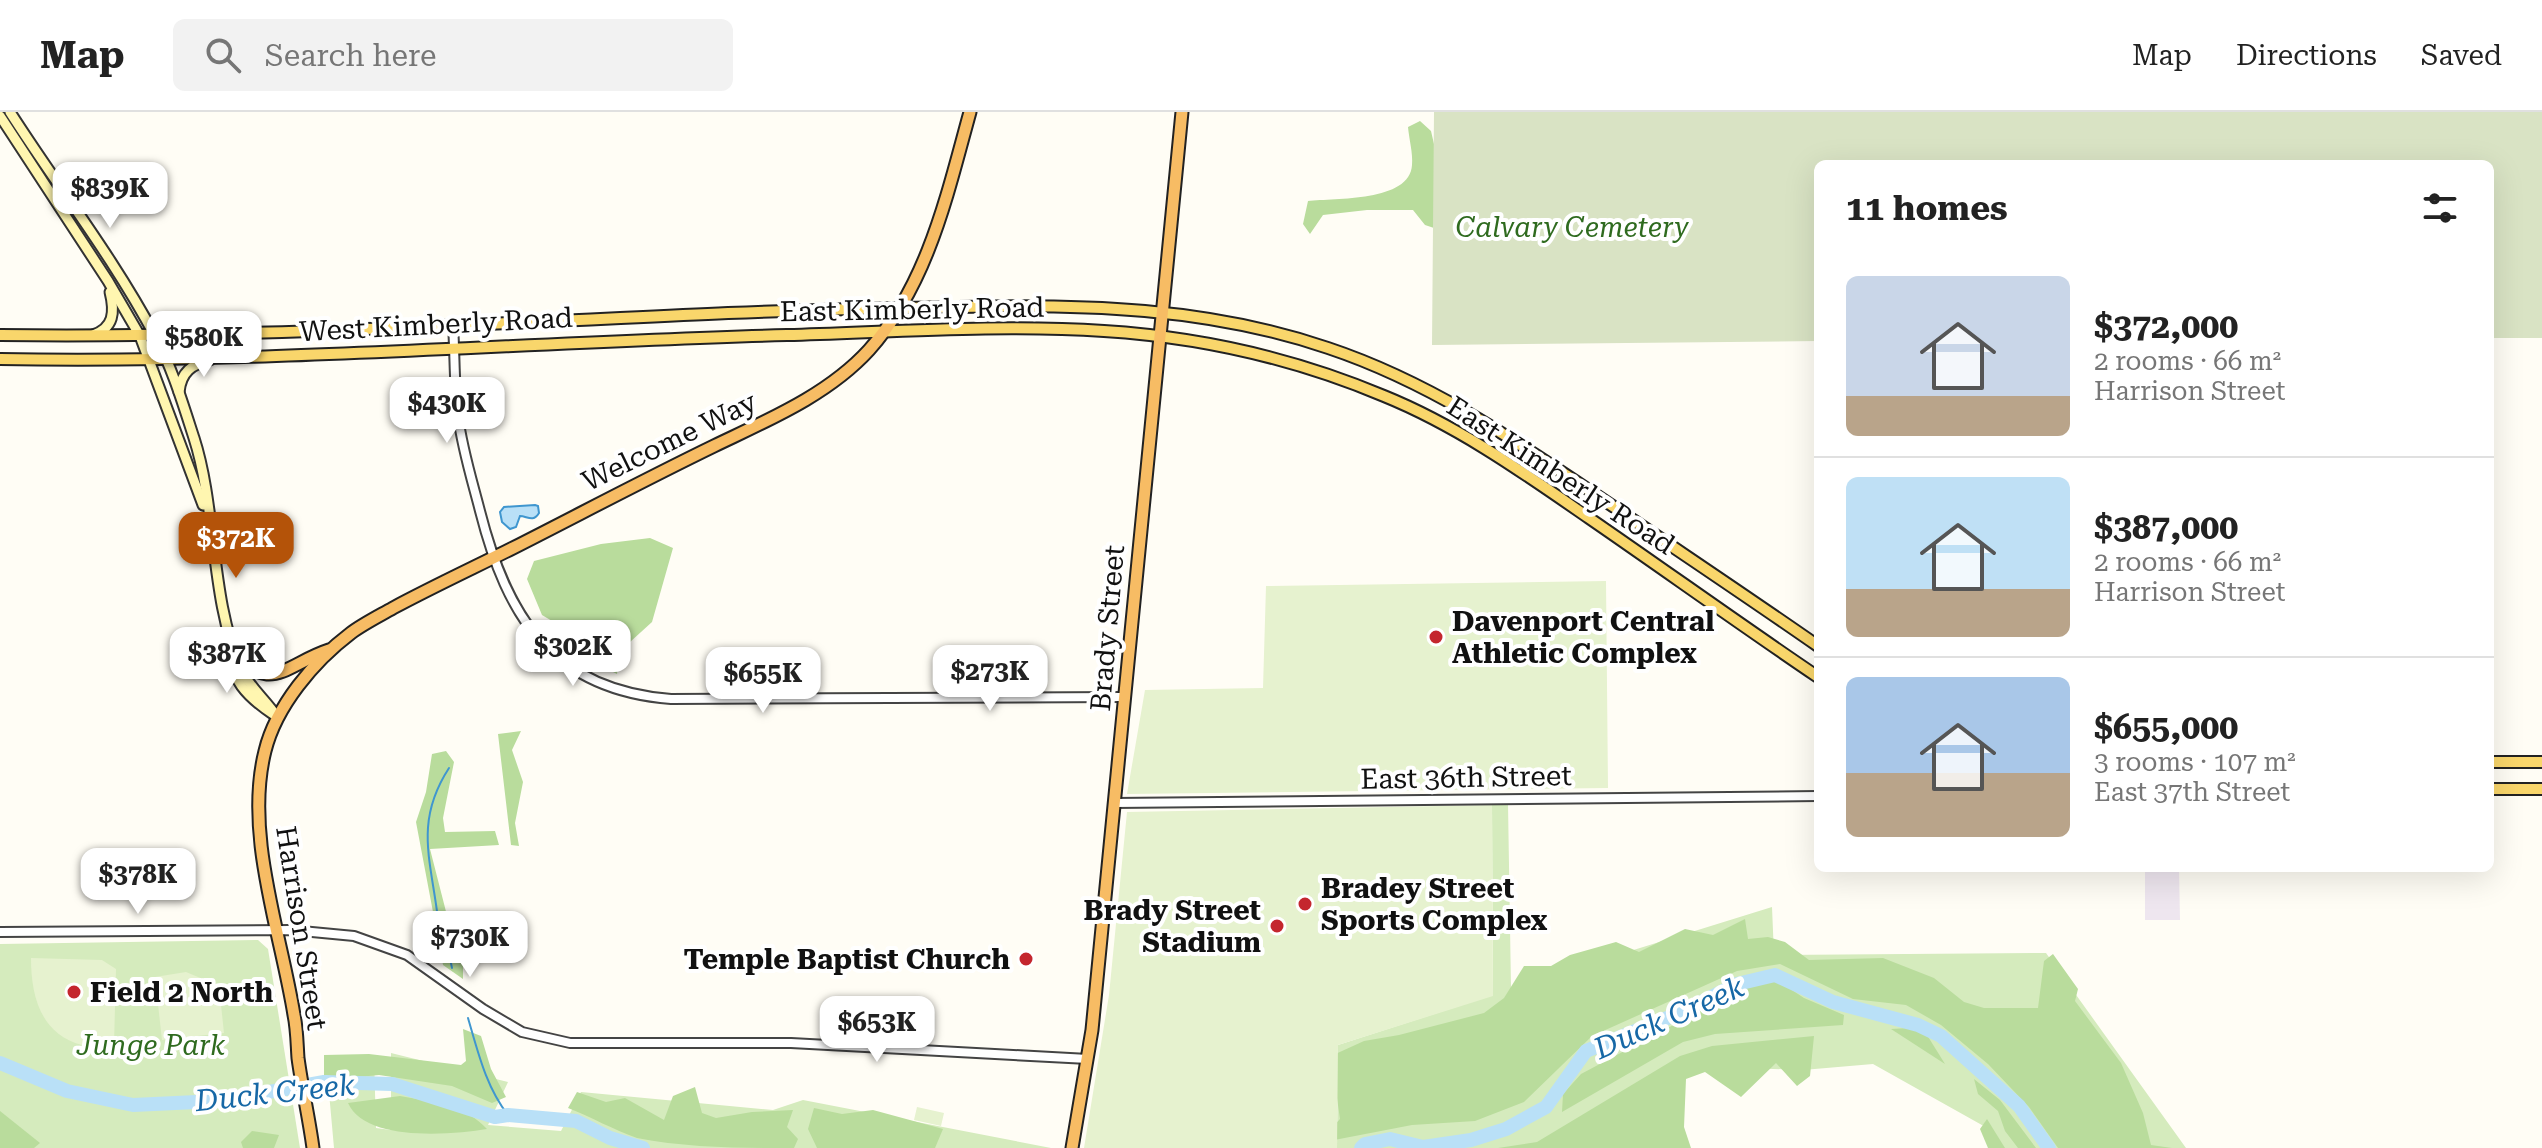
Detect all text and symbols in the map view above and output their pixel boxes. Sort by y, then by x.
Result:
search box [173,19,733,91]
text: Map [40,33,125,77]
icon: search [201,33,245,77]
text: Search here [265,38,437,73]
text: Map [2132,39,2192,72]
text: Directions [2236,39,2377,72]
text: Saved [2421,39,2502,72]
pin: $839K [54,162,166,230]
text: $839K [71,173,149,203]
icon: filters [2418,186,2462,230]
text: 11 homes [1846,188,2008,228]
park label: Calvary Cemetery [1455,211,1689,244]
street label: East Kimberly Road [779,291,1045,328]
street label: West Kimberly Road [298,301,574,348]
text: $372,000 [2094,306,2238,346]
icon: home [1910,308,2006,404]
pin: $580K [148,311,260,379]
text: $580K [165,322,243,352]
text: 2 rooms · 66 m² [2094,346,2281,376]
text: Harrison Street [2094,376,2285,406]
pin: $430K [391,377,503,445]
street label: Welcome Way [577,385,762,498]
text: $430K [408,388,486,418]
street label: East Kimberly Road [1441,390,1681,561]
text: $387,000 [2094,507,2238,547]
icon: home [1910,509,2006,605]
pin: $372K [180,512,292,580]
text: $372K [197,523,275,553]
street label: Brady Street [1084,544,1131,713]
text: 2 rooms · 66 m² [2094,547,2281,577]
text: Harrison Street [2094,577,2285,607]
place label: Davenport Central Athletic Complex [1452,605,1714,670]
pin: $302K [517,620,629,688]
pin: $387K [171,627,283,695]
marker: Davenport Central Athletic Complex [1427,628,1445,646]
text: $302K [534,631,612,661]
text: $387K [188,638,266,668]
pin: $273K [934,645,1046,713]
pin: $655K [707,647,819,715]
text: $273K [951,656,1029,686]
text: $655K [724,658,802,688]
text: $655,000 [2094,707,2238,747]
icon: home [1910,709,2006,805]
text: 3 rooms · 107 m² [2094,747,2296,777]
street label: East 36th Street [1360,759,1572,796]
text: East 37th Street [2094,777,2290,807]
street label: Harrison Street [269,824,334,1032]
pin: $378K [82,848,194,916]
text: $378K [99,859,177,889]
place label: Bradey Street Sports Complex [1321,872,1548,937]
place label: Brady Street Stadium [1084,894,1261,959]
marker: Bradey Street Sports Complex [1296,895,1314,913]
pin: $730K [414,911,526,979]
marker: Brady Street Stadium [1268,917,1286,935]
text: $730K [431,922,509,952]
place label: Temple Baptist Church [684,943,1010,976]
marker: Temple Baptist Church [1017,950,1035,968]
water label: Duck Creek [1587,969,1750,1067]
place label: Field 2 North [90,976,274,1009]
marker: Field 2 North [65,983,83,1001]
pin: $653K [821,996,933,1064]
text: $653K [838,1007,916,1037]
park label: Junge Park [76,1029,226,1062]
water label: Duck Creek [192,1067,357,1118]

